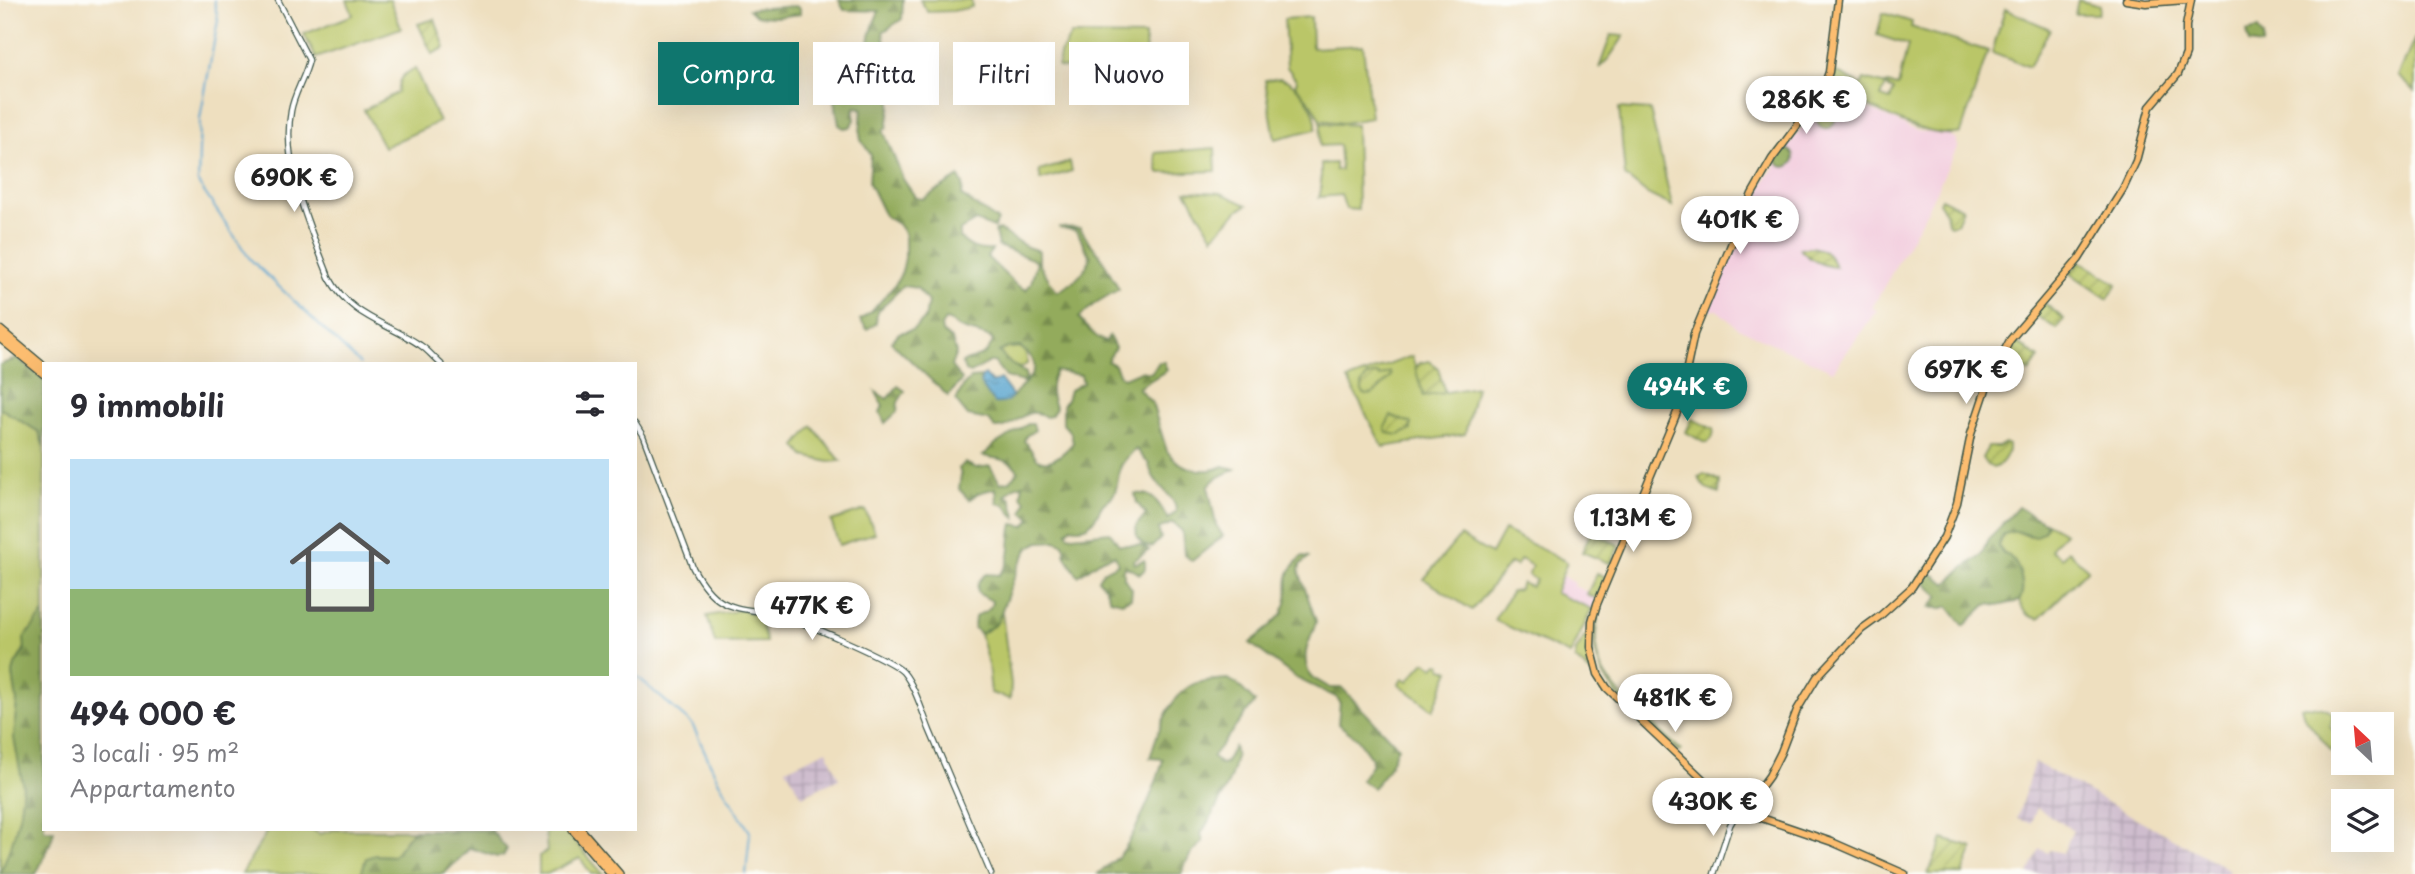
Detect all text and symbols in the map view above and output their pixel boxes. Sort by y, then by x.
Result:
chip: Compra [658,42,799,105]
chip: Affitta [813,42,939,105]
chip: Filtri [953,42,1055,105]
chip: Nuovo [1069,42,1189,105]
pin: 286K € [1749,76,1863,136]
text: 286K € [1762,81,1850,116]
pin: 690K € [237,154,351,214]
text: 690K € [250,159,338,194]
pin: 401K € [1683,196,1797,256]
text: 401K € [1697,201,1783,236]
pin: 697K € [1909,346,2023,406]
text: 697K € [1924,351,2008,386]
pin: 494K € [1630,364,1744,423]
text: 494K € [1643,368,1731,403]
text: 9 immobili [70,382,224,427]
icon: filters [571,385,609,423]
pin: 1.13M € [1568,494,1698,554]
text: 1.13M € [1590,499,1676,534]
icon: home [277,504,403,630]
pin: 477K € [755,582,869,642]
text: 477K € [770,587,854,622]
pin: 481K € [1618,674,1732,734]
text: 481K € [1633,679,1717,714]
text: 494 000 € [70,690,236,735]
north arrow [2331,712,2394,775]
map controls [2331,712,2394,852]
text: 3 locali · 95 m² [70,735,239,770]
text: Appartamento [70,770,236,805]
pin: 430K € [1656,778,1770,838]
text: 430K € [1668,783,1758,818]
button: layers [2331,789,2394,852]

